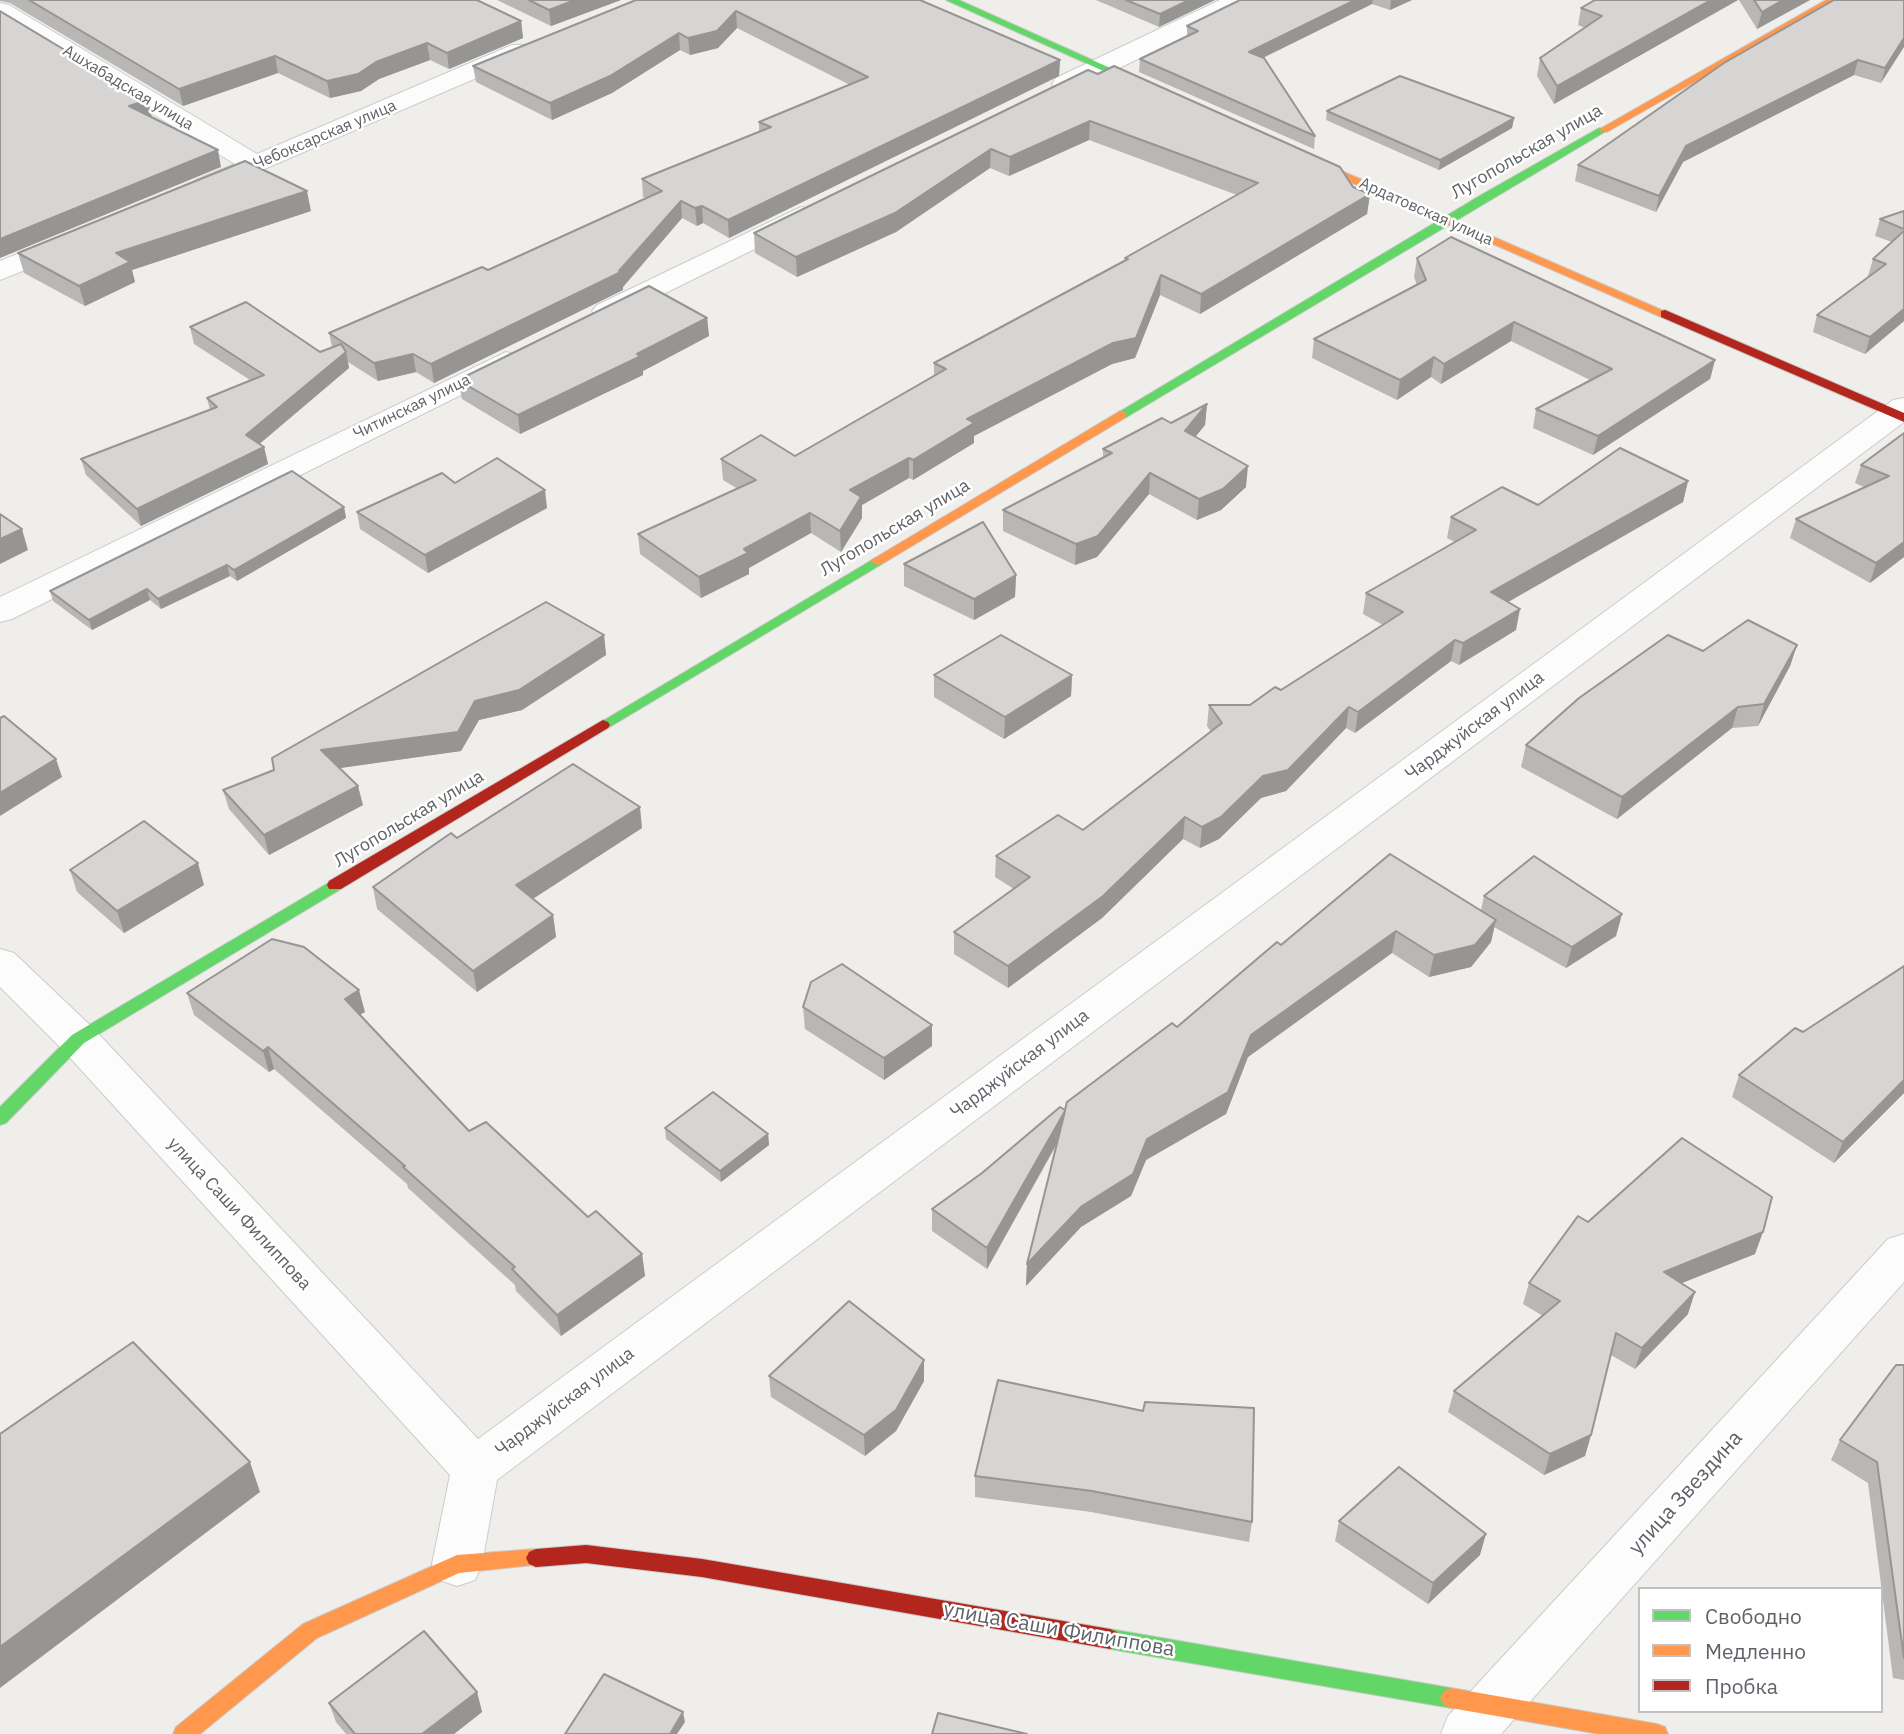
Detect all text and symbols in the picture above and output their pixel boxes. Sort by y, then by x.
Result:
street label: Ашхабадская улица [59,41,197,135]
street label: Чебоксарская улица [251,96,399,174]
street label: Лугопольская улица [1448,100,1606,204]
street label: Ардатовская улица [1356,174,1496,250]
street label: Читинская улица [350,370,474,444]
street label: Лугопольская улица [816,475,974,581]
street label: Чарджуйская улица [1401,667,1549,785]
street label: Лугопольская улица [330,766,488,872]
street label: Чарджуйская улица [946,1005,1094,1123]
street label: улица Саши Филиппова [163,1133,315,1295]
street label: Чарджуйская улица [491,1343,639,1461]
street label: улица Звездина [1624,1426,1748,1560]
legend [1638,1587,1883,1713]
street label: улица Саши Филиппова [941,1597,1177,1663]
text: Свободно [1705,1602,1802,1630]
text: Медленно [1705,1637,1806,1665]
text: Пробка [1705,1672,1778,1700]

